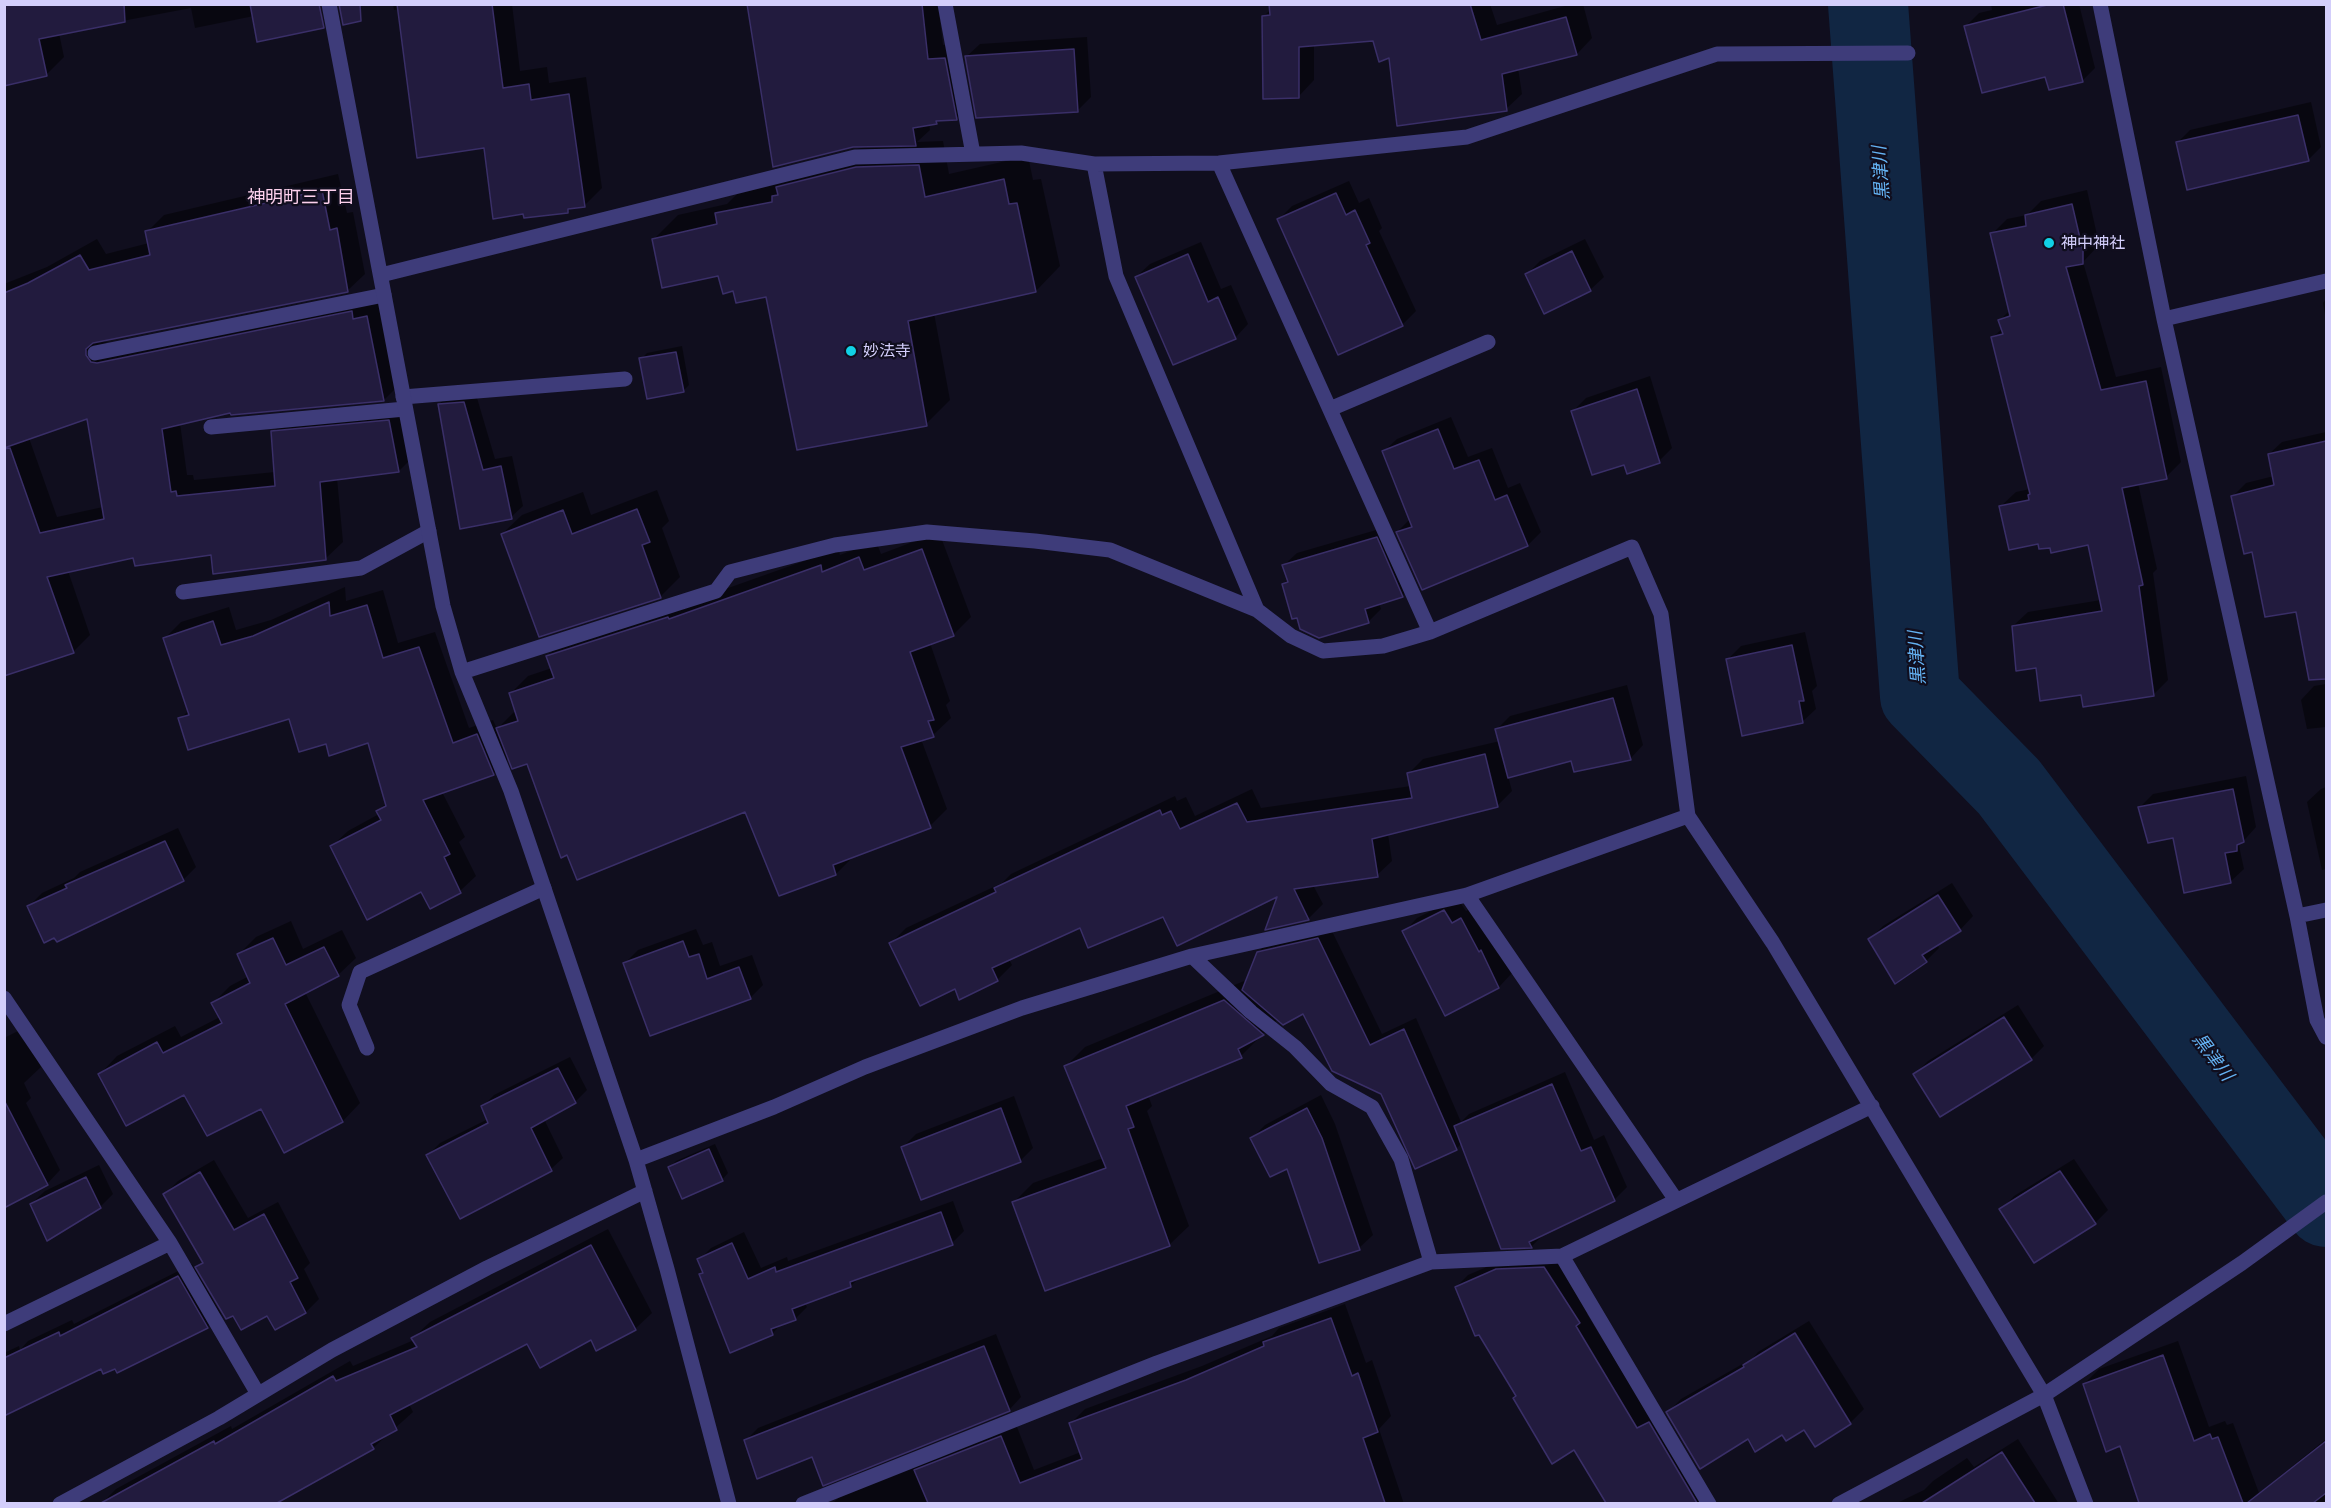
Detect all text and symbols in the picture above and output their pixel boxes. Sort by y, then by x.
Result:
water label: 黒津川 [1868,145,1894,201]
district label: 神明町三丁目 [247,186,355,208]
place label: 神中神社 [2061,233,2125,253]
marker: 神中神社 [2042,236,2056,250]
place label: 妙法寺 [863,341,911,361]
marker: 妙法寺 [844,344,858,358]
water label: 黒津川 [1904,630,1930,686]
water label: 黒津川 [2188,1029,2238,1085]

